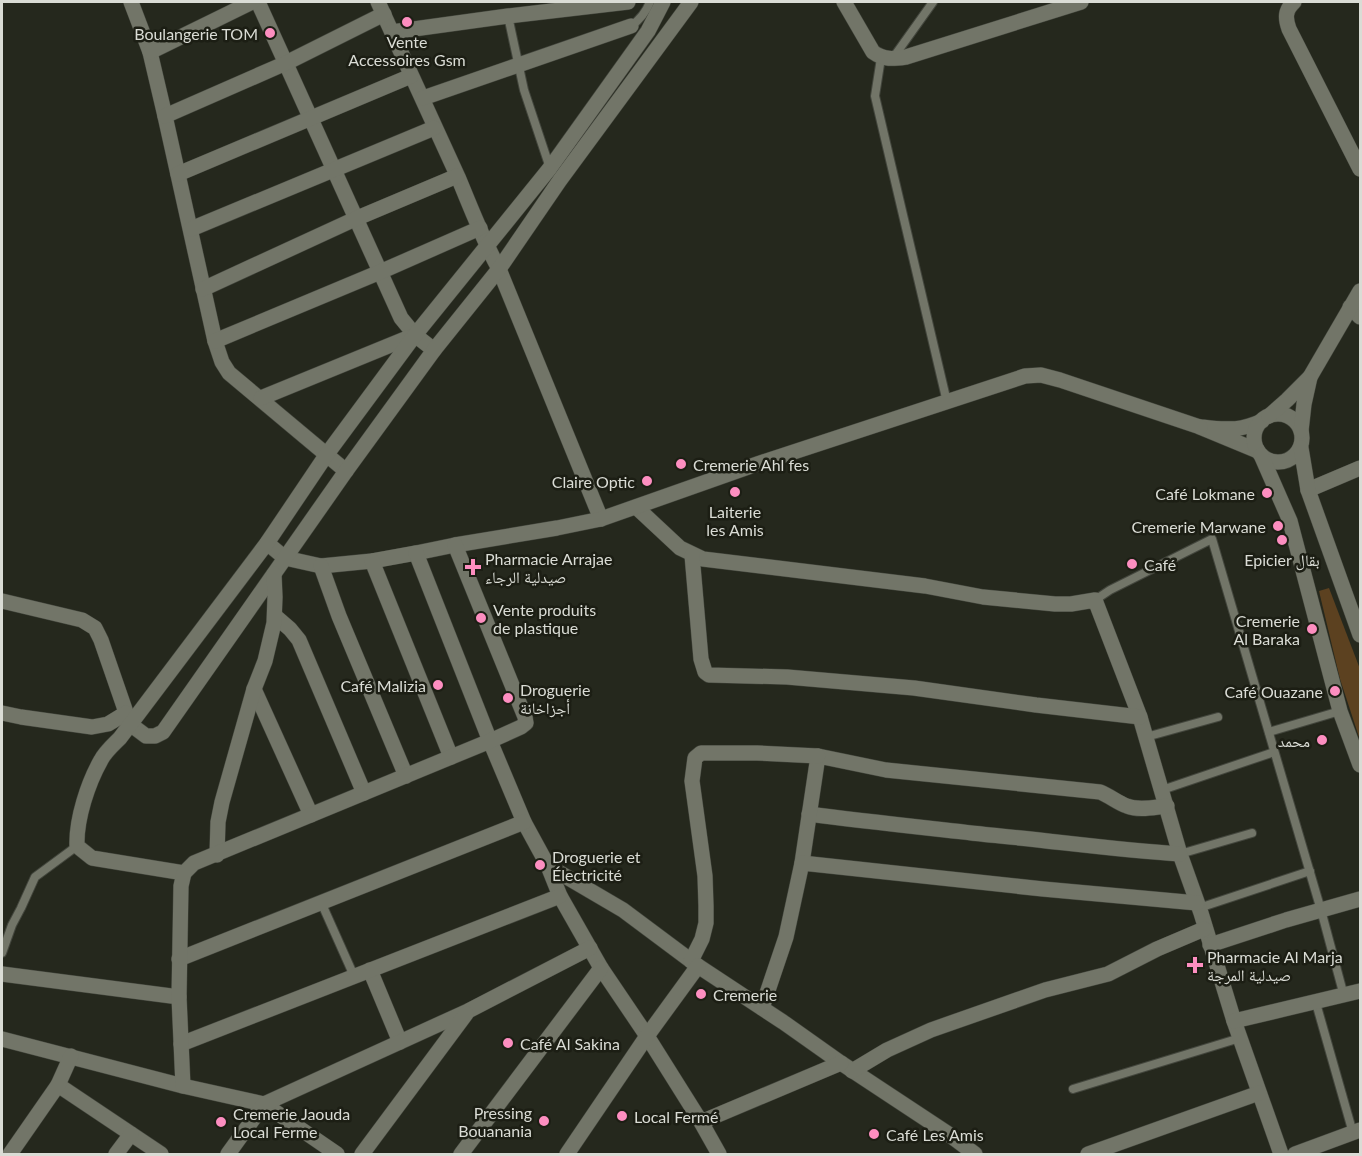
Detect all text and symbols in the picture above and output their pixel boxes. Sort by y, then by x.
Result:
marker: Vente Accessoires Gsm [400,15,414,29]
place label: Boulangerie TOM [134,24,258,43]
marker: Boulangerie TOM [263,26,277,40]
place label: Vente Accessoires Gsm [348,32,466,69]
place label: Cremerie Ahl fes [693,455,809,474]
marker: Cremerie Ahl fes [674,457,688,471]
place label: Claire Optic [552,472,635,491]
marker: Claire Optic [640,474,654,488]
place label: Café Lokmane [1155,484,1255,503]
marker: Laiterie les Amis [728,485,742,499]
marker: Café Lokmane [1260,486,1274,500]
place label: Laiterie les Amis [706,502,764,539]
place label: Cremerie Marwane [1131,517,1266,536]
marker: Cremerie Marwane [1271,519,1285,533]
marker: Epicier بقال [1275,533,1289,547]
place label: Pharmacie Arrajae صيدلية الرجاء [485,549,612,587]
place label: Epicier بقال [1244,550,1320,571]
place label: Café [1144,555,1176,574]
marker: Café [1125,557,1139,571]
marker: Pharmacie Arrajae صيدلية الرجاء [466,560,480,574]
place label: Vente produits de plastique [493,600,596,637]
marker: Vente produits de plastique [474,611,488,625]
place label: Cremerie Al Baraka [1233,611,1300,648]
marker: Cremerie Al Baraka [1305,622,1319,636]
place label: Café Malizia [340,676,426,695]
marker: Café Malizia [431,678,445,692]
place label: Droguerie أجزاخانة [520,680,590,718]
place label: Café Ouazane [1224,682,1323,701]
marker: Café Ouazane [1328,684,1342,698]
marker: Droguerie أجزاخانة [501,691,515,705]
place label: محمد [1278,731,1310,750]
marker: محمد [1315,733,1329,747]
place label: Droguerie et Électricité [552,847,641,884]
marker: Droguerie et Électricité [533,858,547,872]
place label: Pharmacie Al Marja صيدلية المرجة [1207,947,1343,985]
marker: Pharmacie Al Marja صيدلية المرجة [1188,958,1202,972]
place label: Cremerie [713,985,777,1004]
marker: Cremerie [694,987,708,1001]
place label: Café Al Sakina [520,1034,620,1053]
marker: Café Al Sakina [501,1036,515,1050]
place label: Pressing Bouanania [458,1103,532,1140]
place label: Cremerie Jaouda Local Ferme [233,1104,350,1141]
place label: Local Fermé [634,1107,718,1126]
marker: Local Fermé [615,1109,629,1123]
marker: Pressing Bouanania [537,1114,551,1128]
marker: Cremerie Jaouda Local Ferme [214,1115,228,1129]
place label: Café Les Amis [886,1125,984,1144]
marker: Café Les Amis [867,1127,881,1141]

